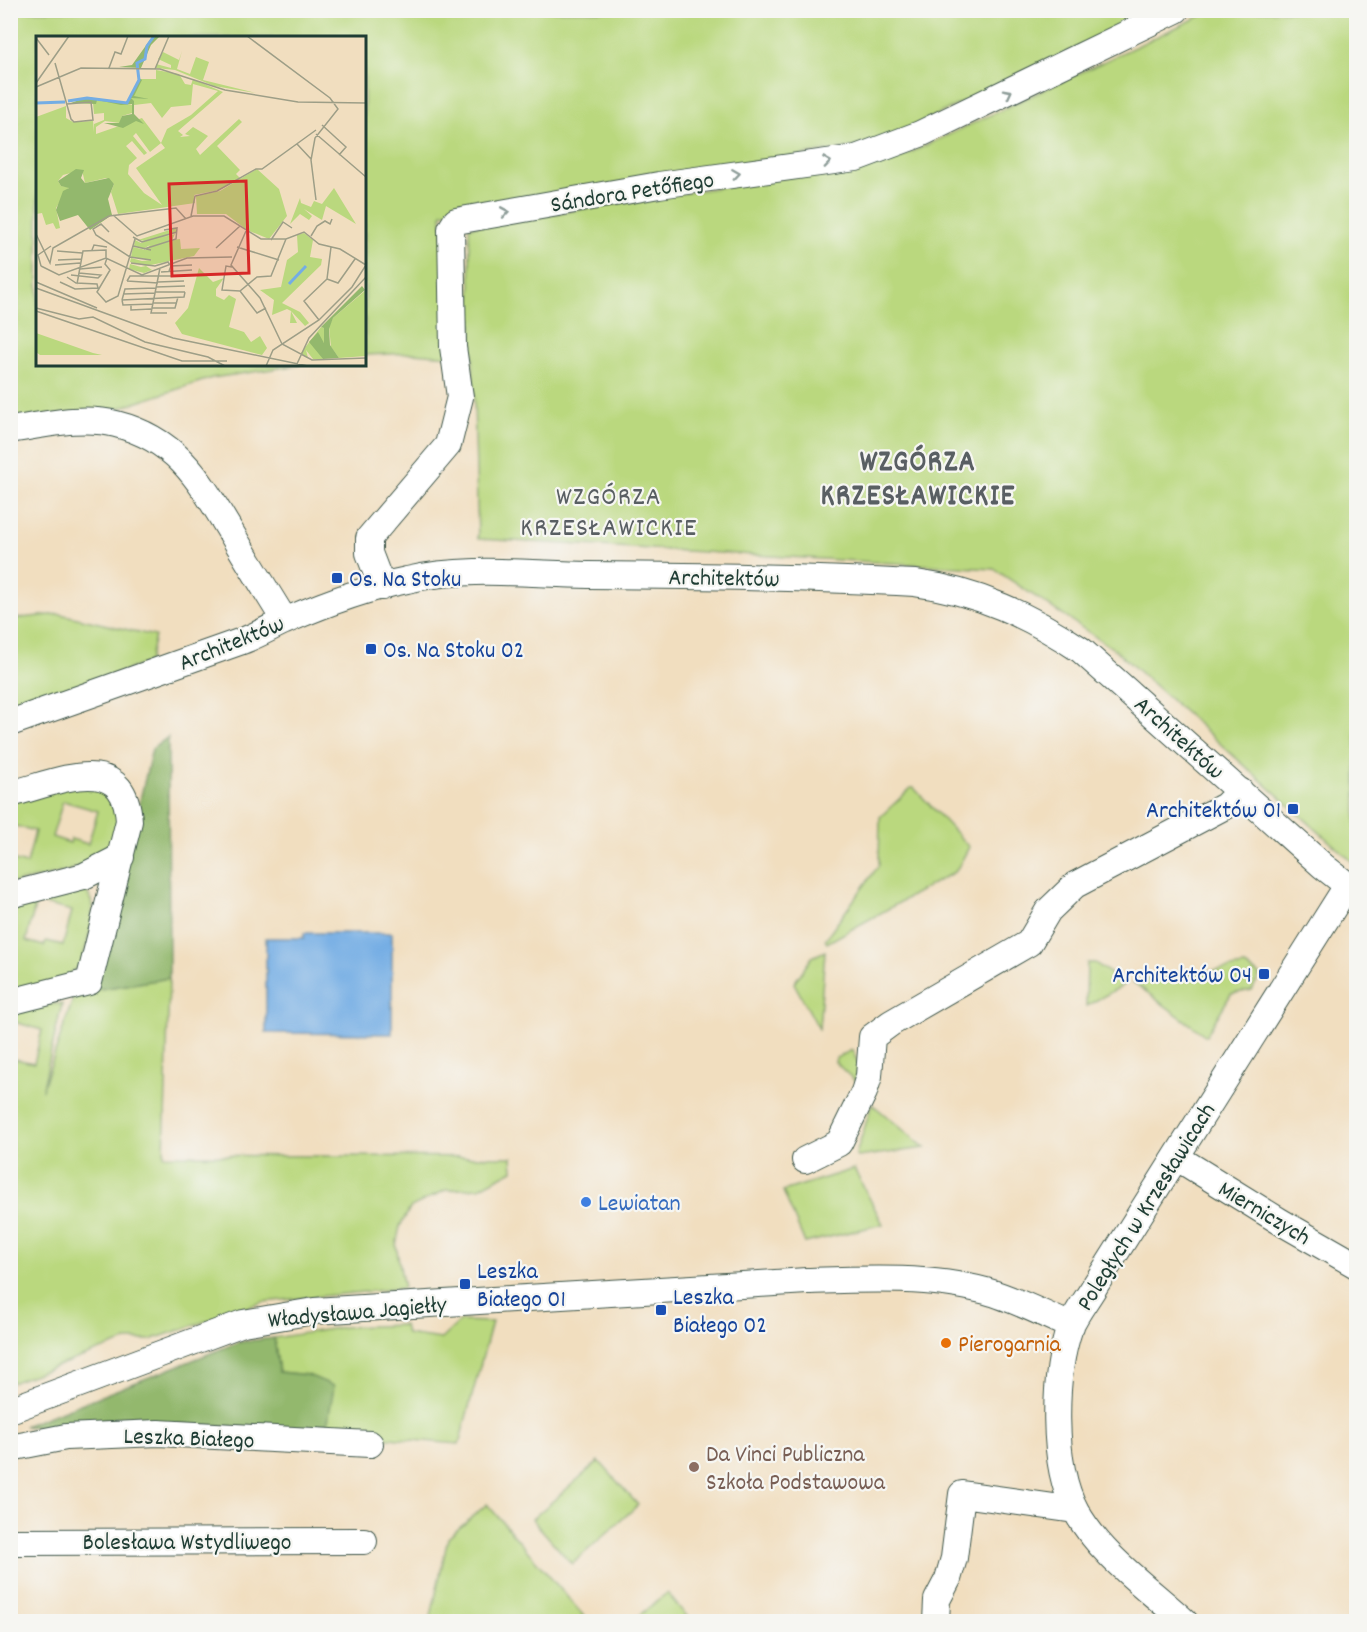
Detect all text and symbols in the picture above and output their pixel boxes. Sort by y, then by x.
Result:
inset map [36,36,366,366]
one-way arrow [1001,88,1012,100]
one-way arrow [822,156,831,168]
street label: Sándora Petőfiego [548,164,717,224]
one-way arrow [731,169,741,181]
one-way arrow [500,206,510,219]
district label: WZGÓRZA KRZESŁAWICKIE [820,443,1016,520]
district label: WZGÓRZA KRZESŁAWICKIE [520,479,698,549]
street label: Architektów [668,562,780,598]
place label: Os. Na Stoku [349,564,461,598]
marker: Os. Na Stoku [330,571,344,585]
street label: Architektów [174,608,290,681]
place label: Os. Na Stoku 02 [383,635,524,669]
marker: Os. Na Stoku 02 [364,642,378,656]
street label: Architektów [1125,689,1231,789]
place label: Architektów 01 [1146,795,1281,829]
marker: Architektów 01 [1286,802,1300,816]
place label: Architektów 04 [1112,960,1252,994]
marker: Architektów 04 [1257,967,1271,981]
street label: Poległych w Krzesławicach [1070,1097,1225,1318]
street label: Mierniczych [1211,1174,1316,1256]
place label: Lewiatan [598,1188,681,1222]
marker: Lewiatan [579,1195,593,1209]
place label: Leszka Białego 01 [477,1256,566,1318]
marker: Leszka Białego 01 [458,1277,472,1291]
place label: Leszka Białego 02 [673,1282,767,1344]
street label: Władysława Jagiełły [267,1289,449,1339]
marker: Leszka Białego 02 [654,1303,668,1317]
place label: Pierogarnia [958,1329,1062,1363]
marker: Pierogarnia [939,1336,953,1350]
street label: Leszka Białego [123,1421,255,1459]
place label: Da Vinci Publiczna Szkoła Podstawowa [706,1439,886,1501]
marker: Da Vinci Publiczna Szkoła Podstawowa [687,1460,701,1474]
street label: Bolesława Wstydliwego [83,1527,292,1561]

